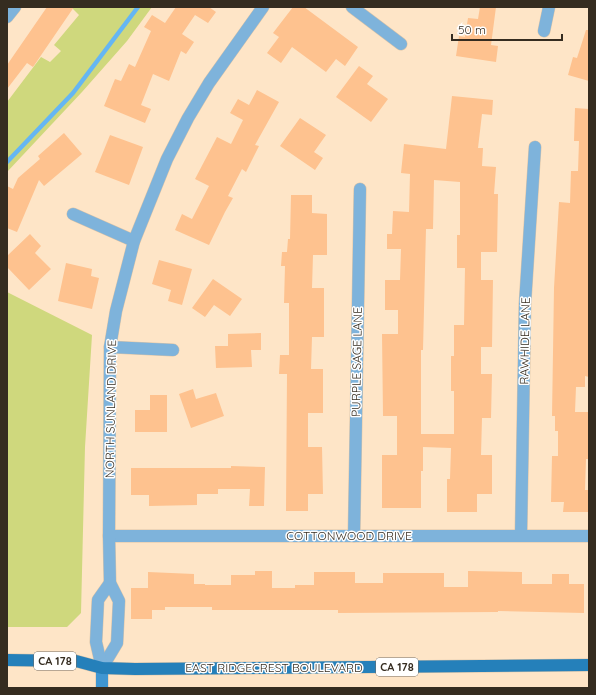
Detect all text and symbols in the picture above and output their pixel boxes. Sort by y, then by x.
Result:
scale bar [452,16,562,42]
text: 50 m [458,22,486,37]
street label: RAWHIDE LANE [516,297,533,385]
street label: PURPLE SAGE LANE [348,307,365,417]
street label: NORTH SUNLAND DRIVE [102,340,119,478]
street label: COTTONWOOD DRIVE [286,528,412,543]
road number: CA 178 [34,652,76,670]
road number: CA 178 [376,658,418,676]
street label: EAST RIDGECREST BOULEVARD [185,660,363,675]

